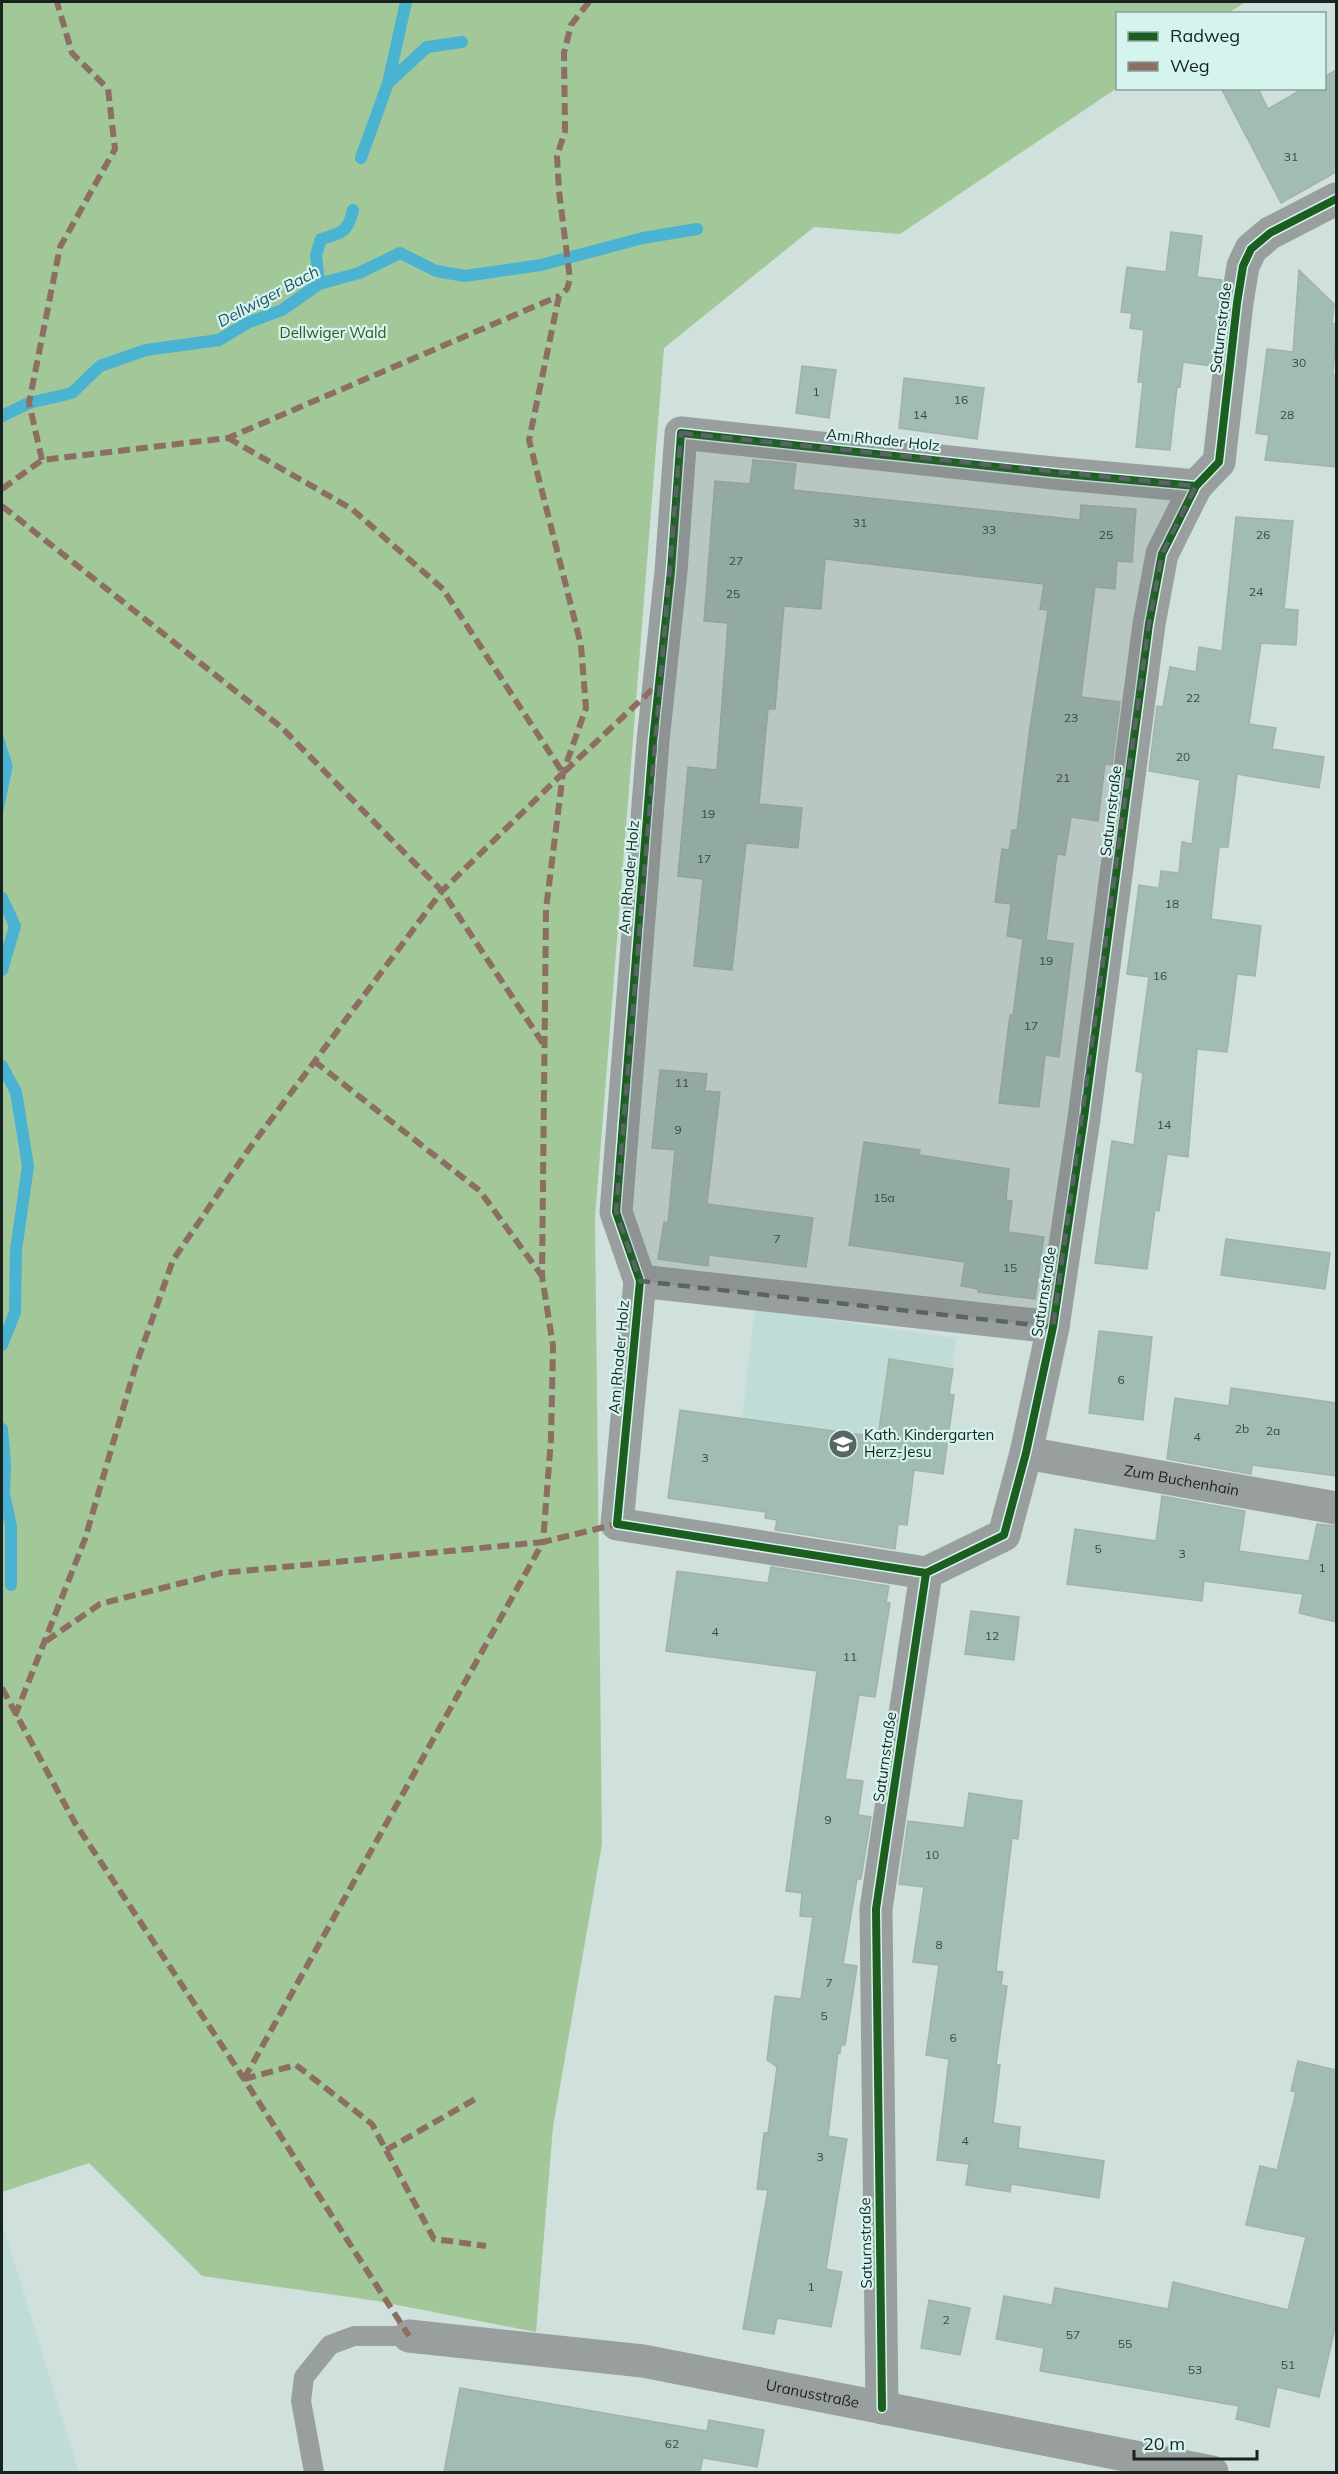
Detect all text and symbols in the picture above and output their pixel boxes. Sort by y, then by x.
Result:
legend [1116,12,1326,90]
text: Radweg [1170,24,1240,47]
text: Weg [1170,54,1210,77]
house number: 31 [1284,149,1298,164]
water label: Dellwiger Bach [214,261,322,331]
street label: Saturnstraße [1206,282,1235,374]
park label: Dellwiger Wald [279,323,387,342]
house number: 30 [1292,355,1306,370]
house number: 1 [812,384,820,399]
house number: 16 [954,392,968,407]
house number: 14 [913,407,927,422]
house number: 28 [1280,407,1294,422]
street label: Am Rhader Holz [825,424,941,455]
house number: 31 [853,515,867,530]
house number: 33 [982,522,996,537]
house number: 25 [1099,527,1113,542]
house number: 26 [1256,527,1270,542]
house number: 27 [729,553,743,568]
house number: 24 [1249,584,1263,599]
house number: 25 [726,586,740,601]
house number: 22 [1186,690,1200,705]
house number: 23 [1064,710,1078,725]
house number: 20 [1176,749,1190,764]
street label: Saturnstraße [1096,765,1125,857]
house number: 21 [1056,770,1070,785]
house number: 19 [701,806,715,821]
street label: Am Rhader Holz [614,819,643,935]
house number: 17 [697,851,711,866]
house number: 18 [1165,896,1179,911]
house number: 19 [1039,953,1053,968]
house number: 16 [1153,968,1167,983]
house number: 17 [1024,1018,1038,1033]
house number: 11 [675,1075,689,1090]
house number: 14 [1157,1117,1171,1132]
house number: 9 [674,1122,682,1137]
house number: 15a [873,1190,895,1205]
house number: 7 [773,1231,781,1246]
street label: Saturnstraße [1027,1245,1060,1338]
house number: 15 [1003,1260,1017,1275]
street label: Am Rhader Holz [604,1299,633,1415]
house number: 6 [1117,1372,1125,1387]
house number: 2b [1235,1421,1249,1436]
house number: 2a [1266,1423,1280,1438]
place label: Kath. Kindergarten Herz-Jesu [864,1425,994,1461]
school or university icon: Kath. Kindergarten Herz-Jesu [827,1428,859,1460]
house number: 4 [1193,1429,1201,1444]
house number: 3 [701,1450,709,1465]
street label: Zum Buchenhain [1122,1461,1241,1500]
house number: 5 [1094,1541,1102,1556]
house number: 3 [1178,1546,1186,1561]
house number: 1 [1318,1560,1326,1575]
house number: 4 [711,1624,719,1639]
house number: 12 [985,1628,999,1643]
house number: 11 [843,1649,857,1664]
street label: Saturnstraße [869,1710,900,1803]
house number: 9 [824,1812,832,1827]
house number: 10 [925,1847,939,1862]
house number: 8 [935,1937,943,1952]
house number: 7 [825,1975,833,1990]
house number: 5 [820,2008,828,2023]
house number: 6 [949,2030,957,2045]
house number: 4 [961,2133,969,2148]
house number: 3 [816,2149,824,2164]
street label: Saturnstraße [855,2197,876,2289]
house number: 1 [807,2279,815,2294]
house number: 2 [942,2312,950,2327]
house number: 57 [1066,2327,1080,2342]
house number: 55 [1118,2336,1132,2351]
house number: 51 [1281,2357,1295,2372]
house number: 53 [1188,2362,1202,2377]
street label: Uranusstraße [764,2375,861,2412]
scale bar [1134,2423,1257,2461]
text: 20 m [1143,2432,1185,2455]
house number: 62 [665,2436,679,2451]

